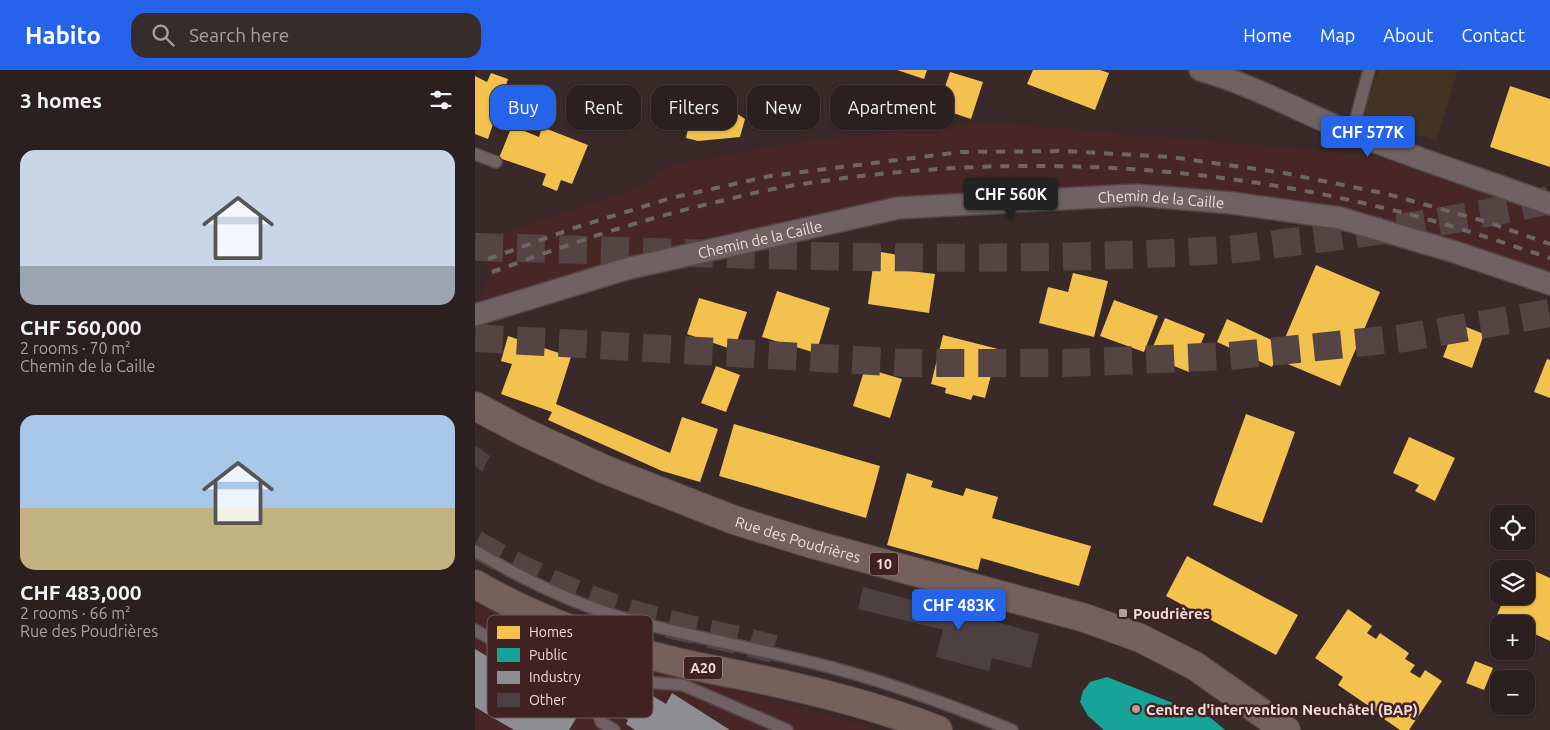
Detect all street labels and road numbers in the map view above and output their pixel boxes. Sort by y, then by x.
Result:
street label: Chemin de la Caille [1097,186,1225,211]
street label: Chemin de la Caille [696,217,824,261]
street label: Rue des Poudrières [733,512,862,565]
road number: 10 [870,552,898,576]
road number: A20 [684,656,722,680]

